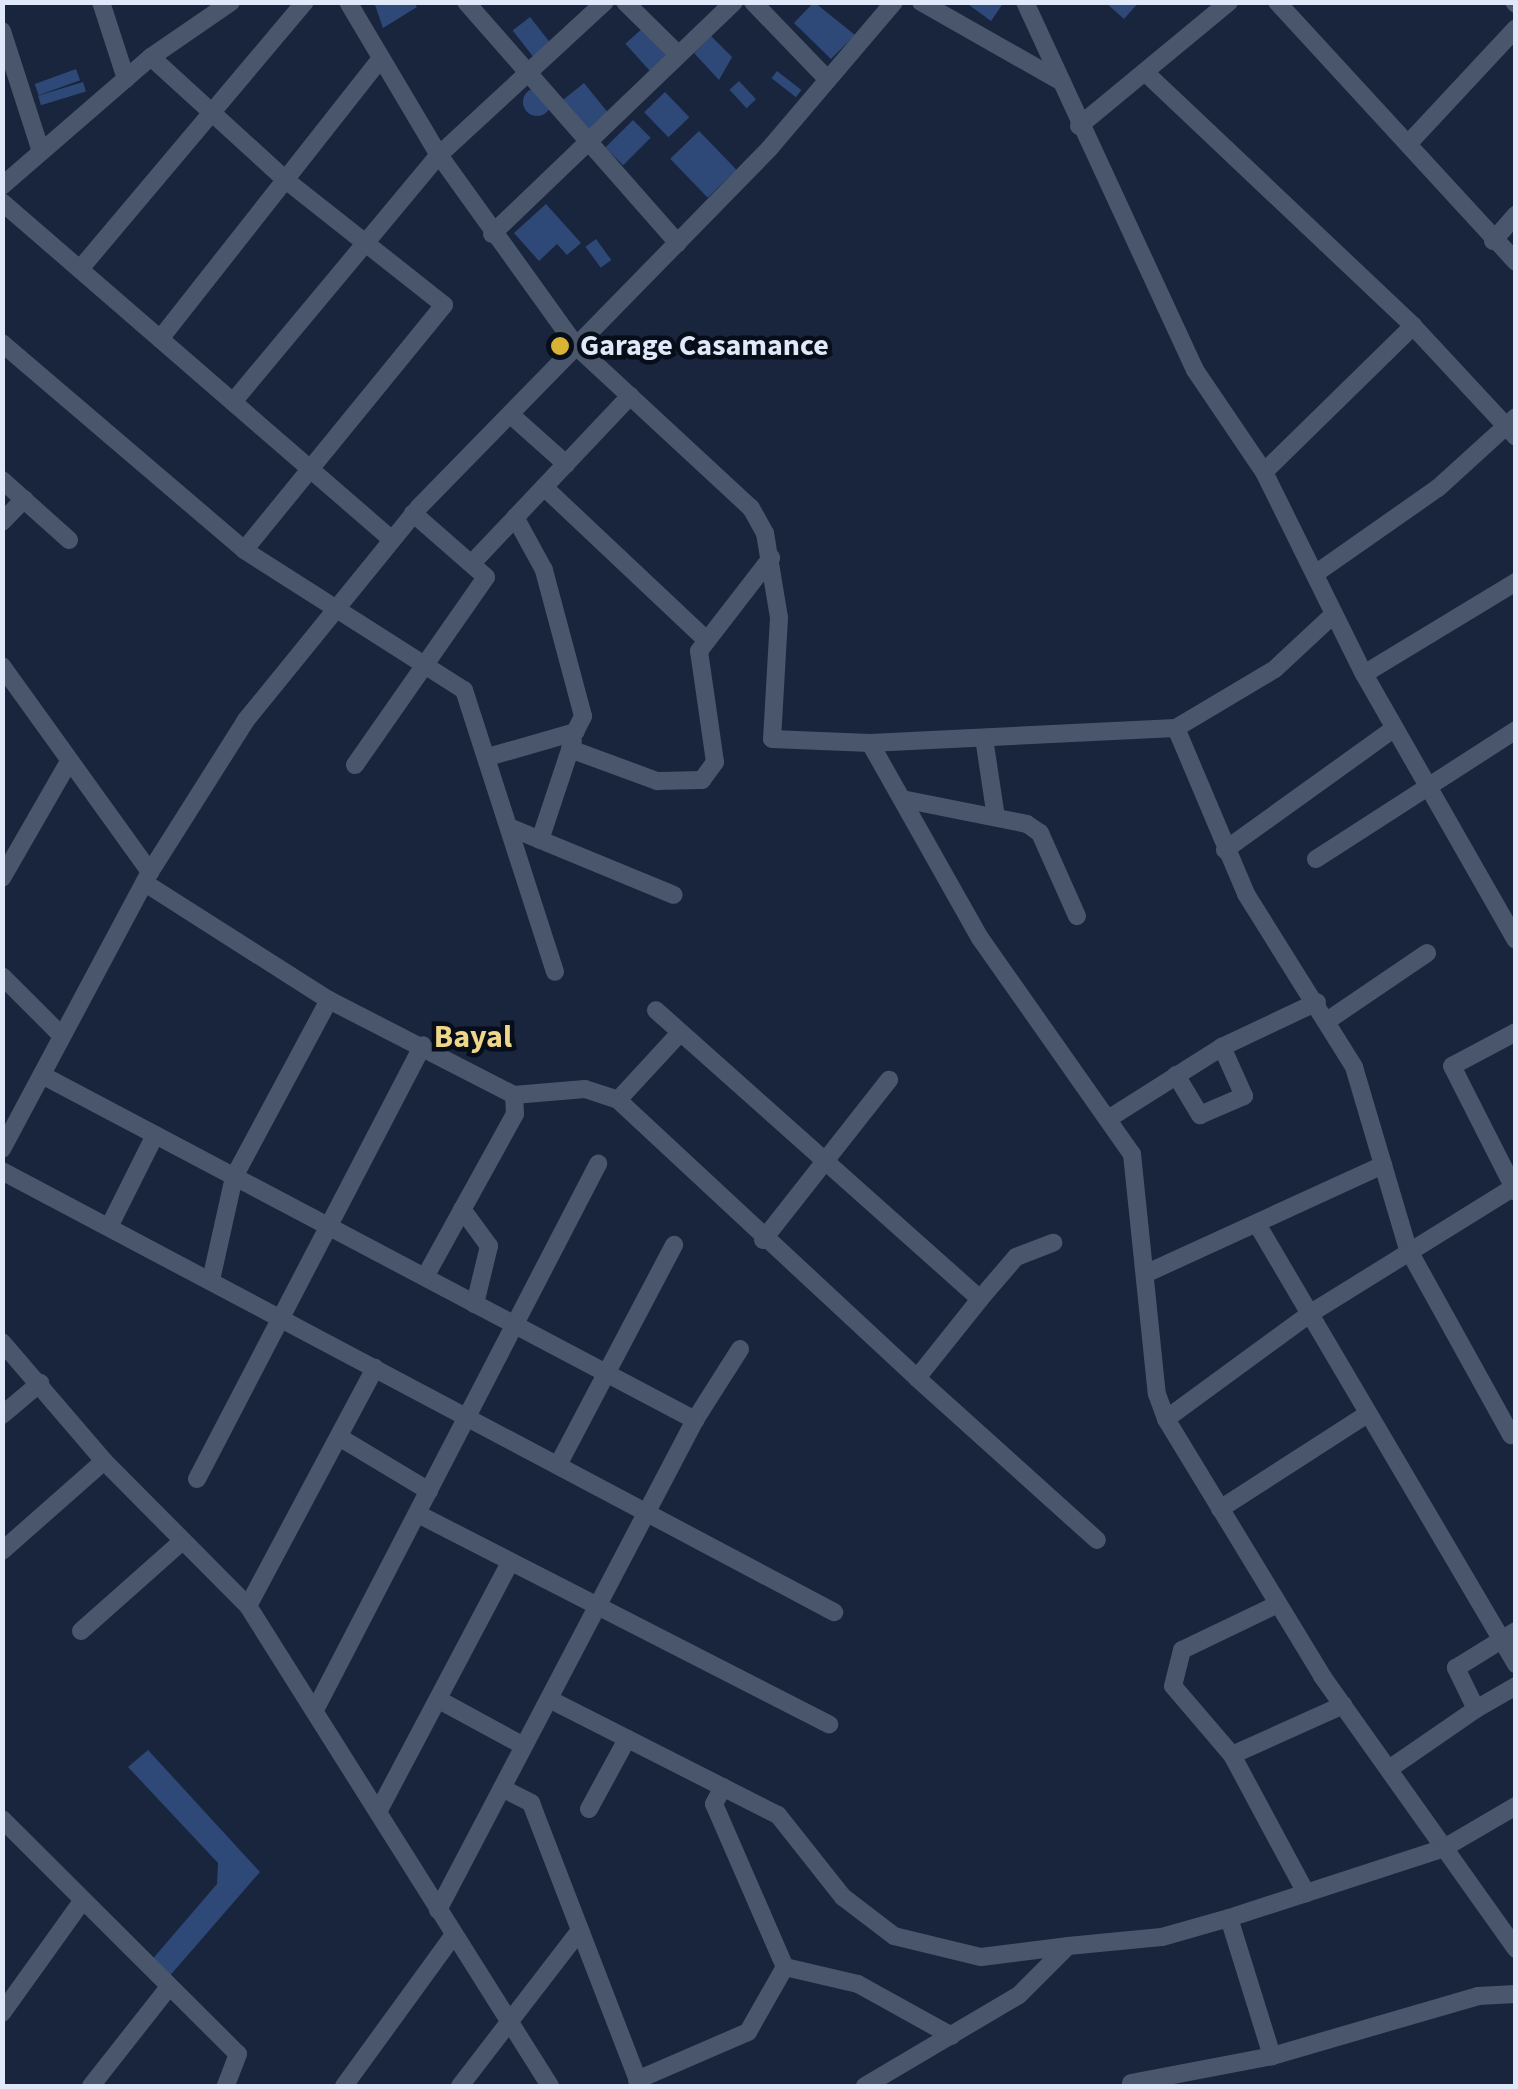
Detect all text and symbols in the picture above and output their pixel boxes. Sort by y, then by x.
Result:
place label: Garage Casamance [580,328,829,364]
marker: Garage Casamance [549,335,571,357]
district label: Bayal [434,1018,512,1056]

